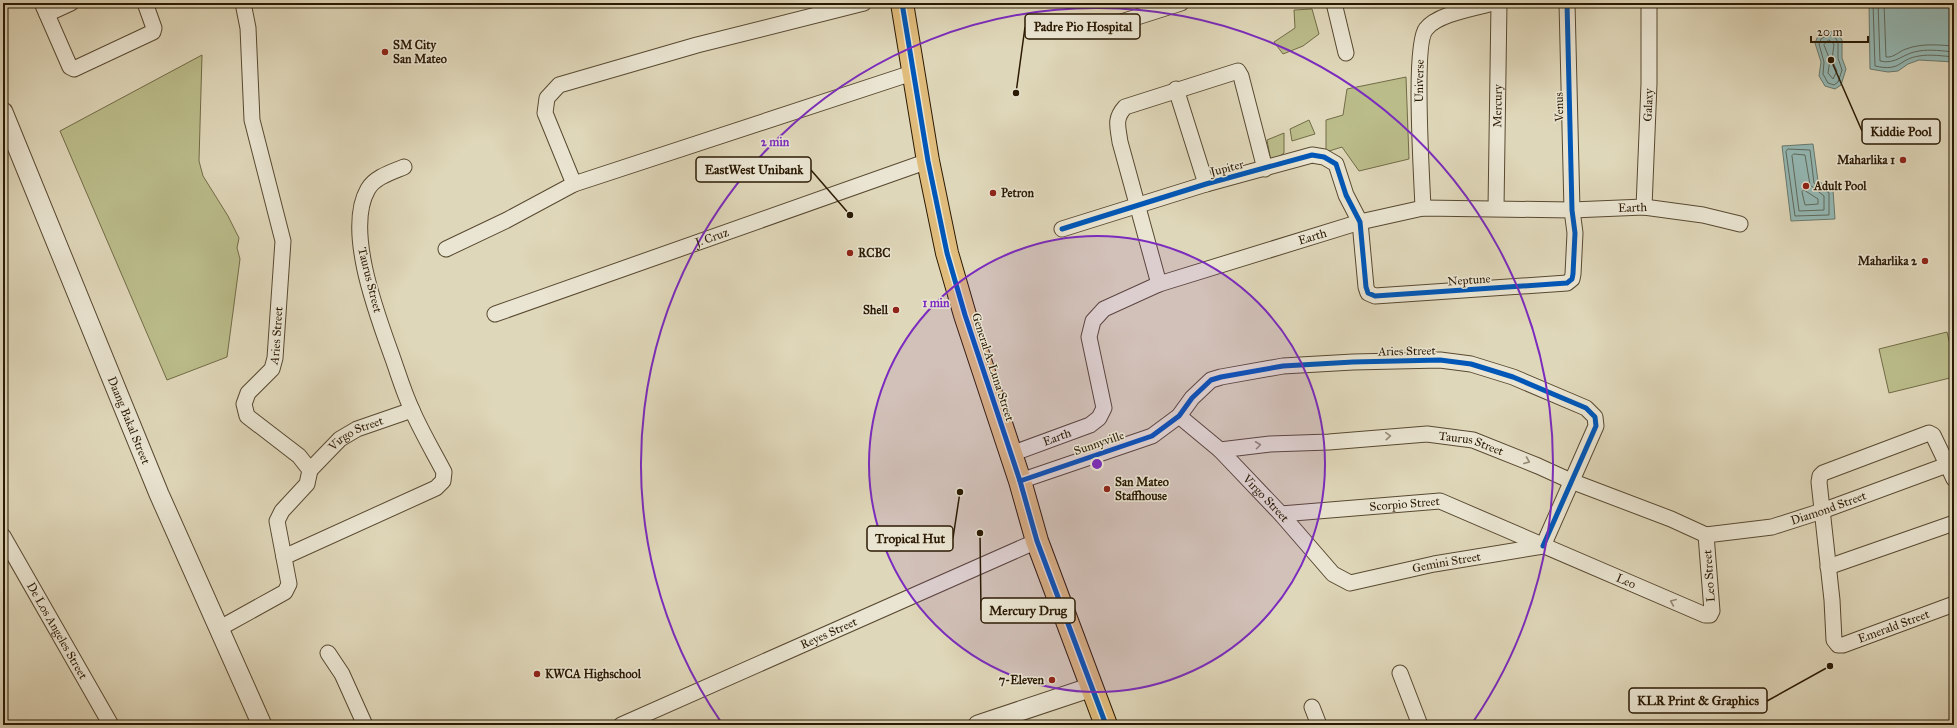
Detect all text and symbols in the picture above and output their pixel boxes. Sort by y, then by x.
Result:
callout: Padre Pio Hospital [1025,14,1140,39]
scale bar [1811,18,1868,44]
text: Padre Pio Hospital [1034,19,1133,35]
text: 20 m [1817,25,1843,39]
place label: SM City San Mateo [393,38,447,66]
marker: SM City San Mateo [380,47,390,57]
street label: Universe [1412,59,1427,103]
street label: Mercury [1490,84,1505,128]
street label: Galaxy [1640,88,1656,122]
street label: Venus [1552,92,1566,123]
callout: Kiddie Pool [1862,119,1940,144]
text: Kiddie Pool [1870,124,1932,140]
text: 2 min [761,135,790,149]
place label: Maharlika 1 [1837,153,1895,167]
marker: Maharlika 1 [1898,155,1908,165]
callout: EastWest Unibank [696,157,811,182]
street label: Jupiter [1207,157,1246,180]
text: EastWest Unibank [705,162,804,178]
place label: Adult Pool [1813,179,1867,193]
marker: Adult Pool [1801,181,1811,191]
place label: Petron [1001,186,1034,200]
marker: Petron [988,188,998,198]
street label: Earth [1618,200,1648,215]
street label: J. Cruz [691,225,731,251]
street label: Earth [1296,226,1329,248]
street label: Taurus Street [355,246,385,315]
place label: RCBC [858,246,891,260]
marker: RCBC [845,248,855,258]
place label: Maharlika 2 [1858,254,1918,268]
marker: Maharlika 2 [1920,256,1930,266]
street label: Neptune [1447,272,1491,288]
text: 1 min [922,296,950,310]
place label: Shell [863,303,889,317]
marker: Shell [891,305,901,315]
street label: Aries Street [266,306,286,367]
street label: General A. Luna Street [969,311,1017,424]
street label: Aries Street [1377,343,1437,359]
street label: Daang Bakal Street [105,374,153,467]
street label: Virgo Street [325,413,386,454]
street label: Earth [1041,425,1073,449]
street label: Sunnyville [1072,428,1126,458]
street label: Taurus Street [1438,429,1506,459]
one-way arrow [1385,432,1391,441]
one-way arrow [1255,441,1261,450]
centre of rings [1090,457,1104,471]
one-way arrow [1524,457,1531,465]
street label: Virgo Street [1239,471,1292,526]
place label: San Mateo Staffhouse [1115,475,1169,503]
marker: San Mateo Staffhouse [1102,484,1112,494]
street label: Diamond Street [1789,488,1869,528]
street label: Scorpio Street [1369,494,1441,514]
callout: Tropical Hut [867,526,953,551]
text: Tropical Hut [874,531,945,547]
street label: Gemini Street [1411,549,1483,576]
street label: Leo Street [1700,549,1718,603]
street label: Leo [1614,571,1638,591]
street label: De Los Angeles Street [24,580,91,682]
callout: Mercury Drug [981,598,1075,623]
one-way arrow [1670,598,1677,606]
text: Mercury Drug [989,603,1068,619]
street label: Emerald Street [1856,606,1932,646]
street label: Reyes Street [798,614,860,652]
place label: KWCA Highschool [545,667,642,682]
marker: KWCA Highschool [532,669,542,679]
place label: 7-Eleven [999,673,1045,687]
marker: 7-Eleven [1047,675,1057,685]
callout: KLR Print & Graphics [1629,688,1767,713]
text: KLR Print & Graphics [1637,693,1759,709]

